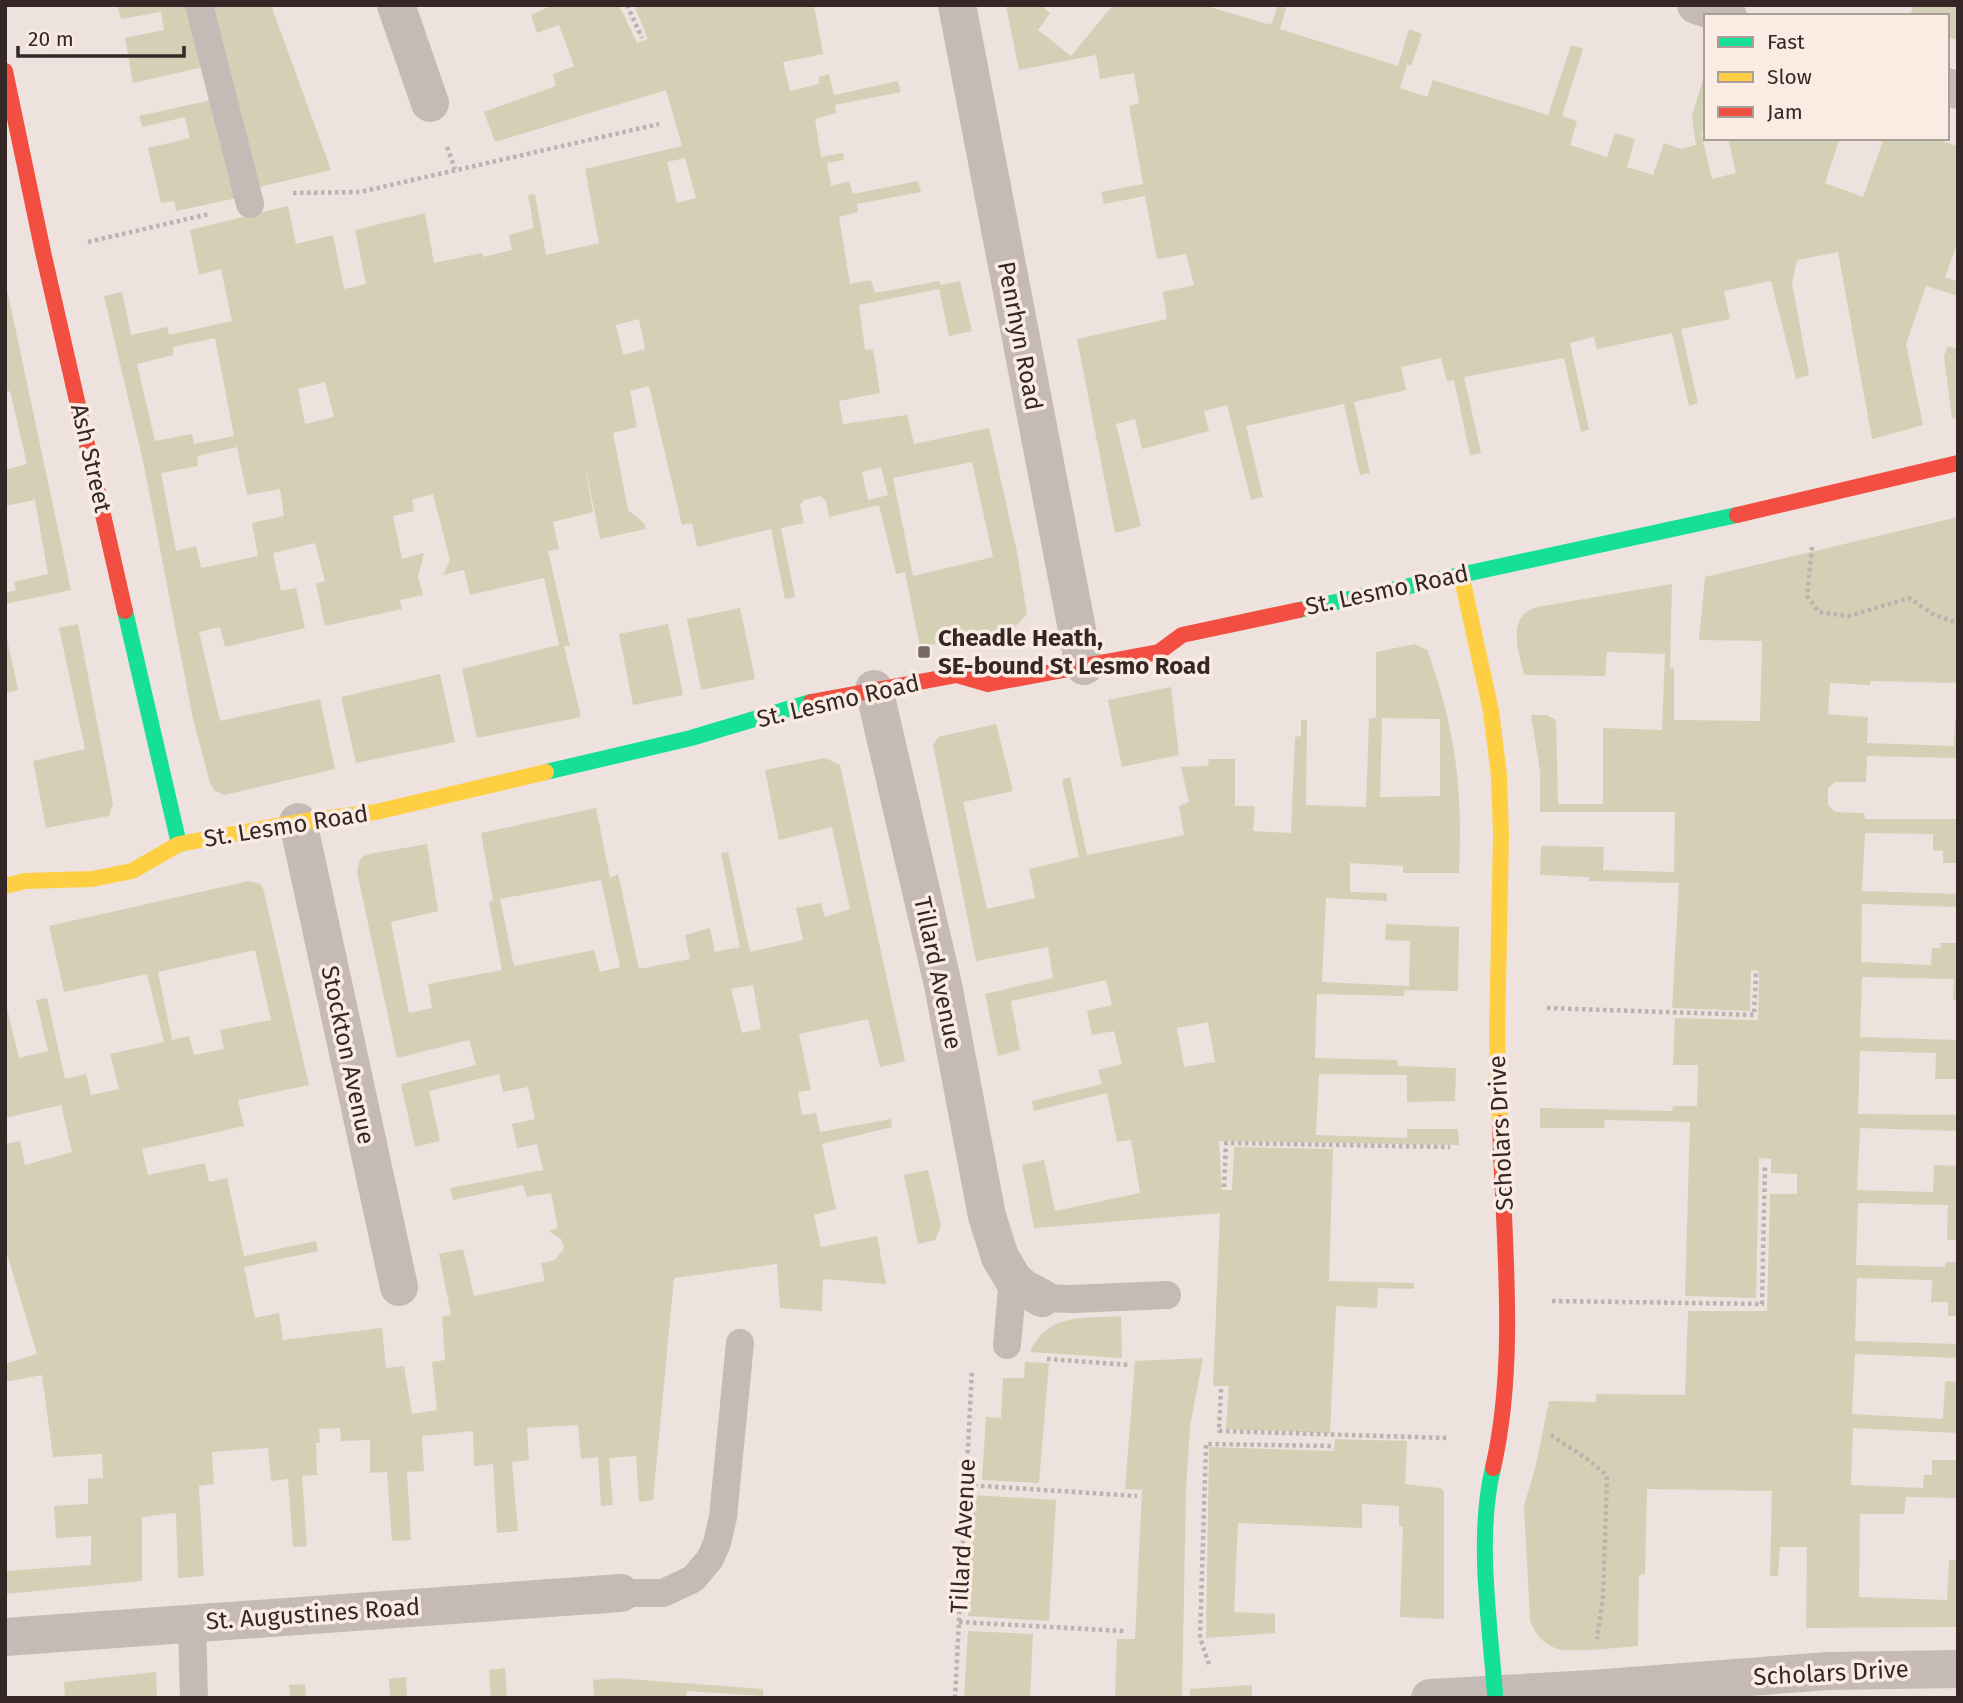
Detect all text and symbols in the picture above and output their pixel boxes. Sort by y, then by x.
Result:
scale bar [18,14,184,58]
legend [1704,14,1949,140]
text: 20 m [28,26,74,52]
text: Fast [1767,29,1805,55]
text: Slow [1767,64,1812,90]
text: Jam [1767,99,1803,125]
street label: Penrhyn Road [992,259,1048,413]
street label: Ash Street [65,401,117,515]
street label: St. Lesmo Road [1303,559,1471,621]
place label: Cheadle Heath, SE-bound St Lesmo Road [938,624,1211,680]
marker: Cheadle Heath, SE-bound St Lesmo Road [916,644,932,660]
street label: St. Lesmo Road [754,669,922,733]
street label: St. Lesmo Road [202,799,370,853]
street label: Tillard Avenue [908,894,968,1052]
street label: Stockton Avenue [315,963,381,1147]
street label: Scholars Drive [1483,1055,1519,1211]
street label: Tillard Avenue [945,1458,981,1614]
street label: St. Augustines Road [205,1593,421,1635]
street label: Scholars Drive [1753,1655,1909,1691]

